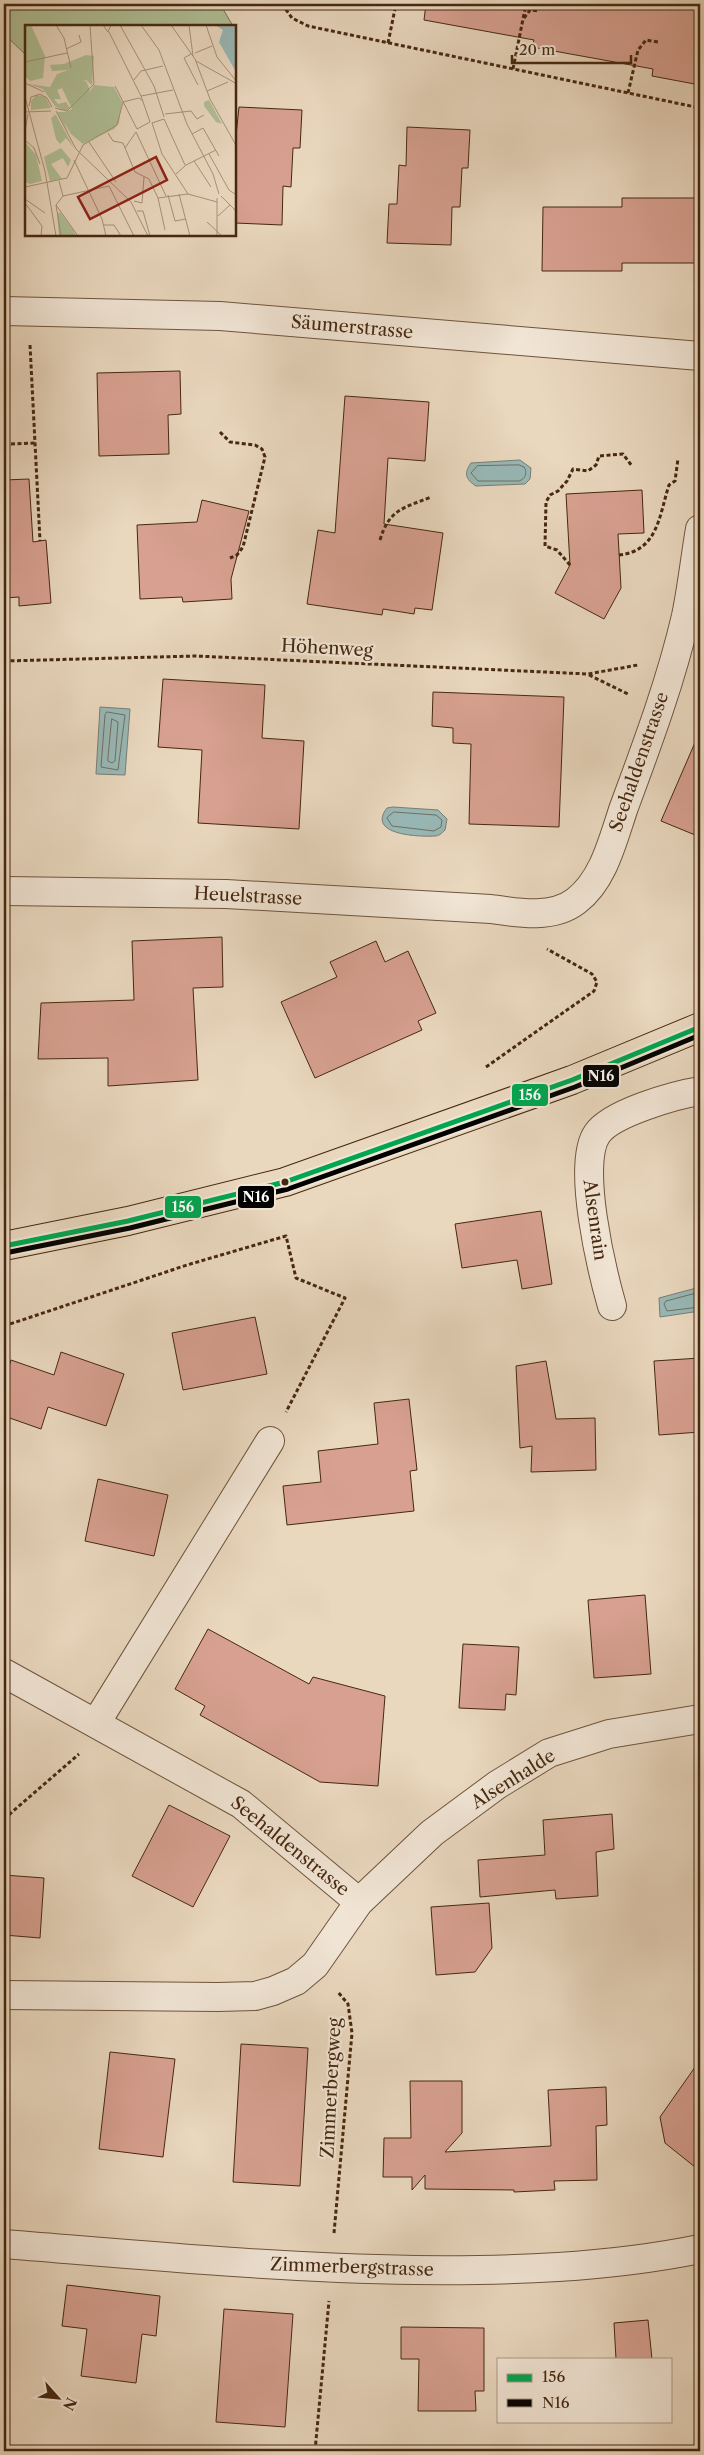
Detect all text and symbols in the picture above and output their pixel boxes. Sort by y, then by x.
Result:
inset map [25,25,236,236]
scale bar [512,32,630,64]
text: 20 m [519,40,555,59]
street label: Säumerstrasse [290,311,414,343]
street label: Höhenweg [280,635,374,661]
street label: Seehaldenstrasse [605,689,673,835]
street label: Heuelstrasse [193,882,303,910]
line badge: N16 [582,1064,620,1088]
text: N16 [588,1067,614,1085]
line badge: 156 [511,1083,549,1107]
text: 156 [519,1086,541,1104]
unlabelled marker [280,1177,290,1187]
street label: Alsenrain [578,1177,612,1262]
line badge: N16 [237,1185,275,1209]
text: N16 [243,1188,269,1206]
line badge: 156 [164,1195,202,1219]
text: 156 [172,1198,194,1216]
street label: Alsenhalde [466,1744,559,1814]
street label: Seehaldenstrasse [226,1791,354,1901]
street label: Zimmerbergweg [316,2017,346,2159]
street label: Zimmerbergstrasse [270,2253,434,2281]
legend [497,2358,672,2422]
text: 156 [542,2367,565,2386]
north arrow [32,2372,82,2422]
text: N16 [542,2393,570,2412]
text: N [59,2394,80,2413]

